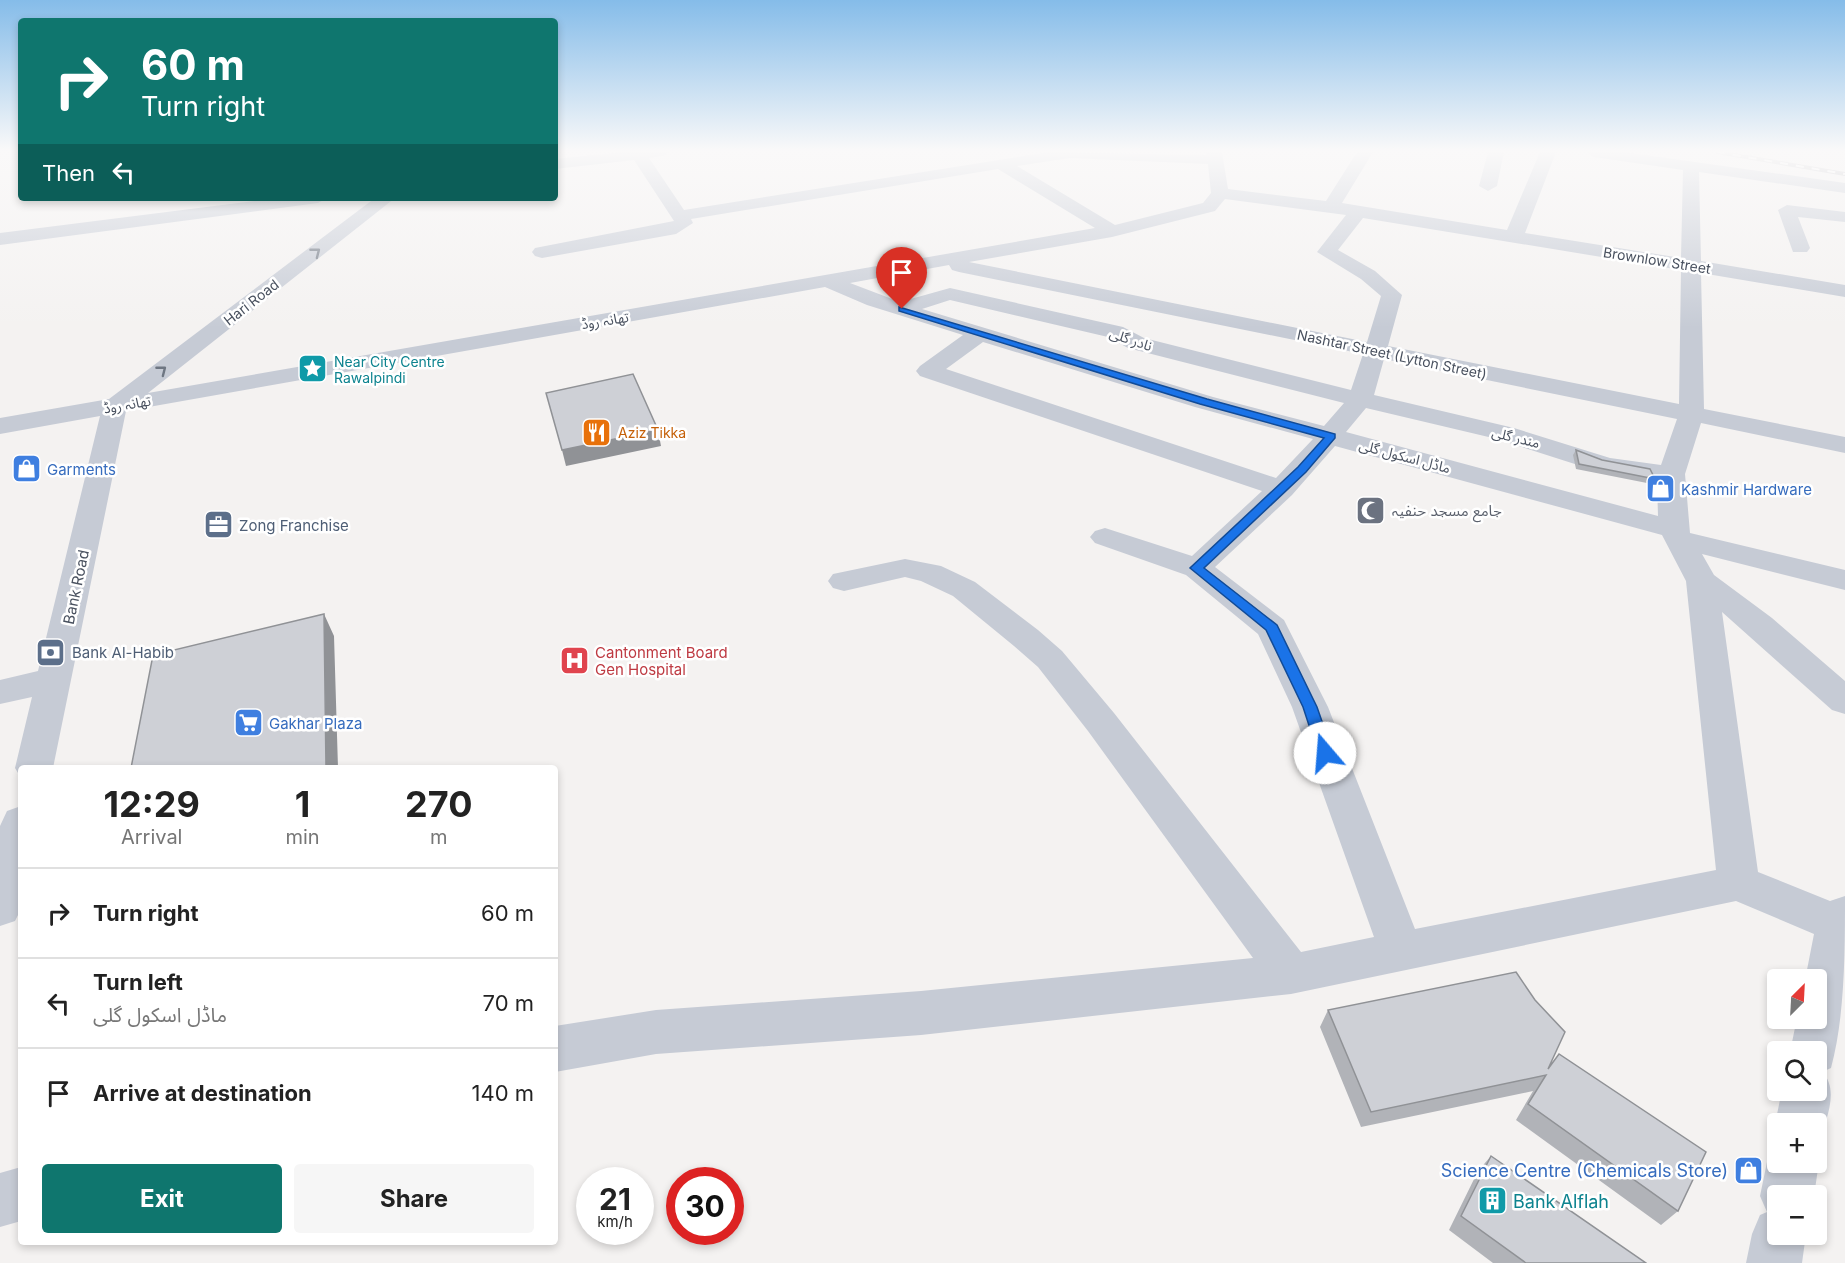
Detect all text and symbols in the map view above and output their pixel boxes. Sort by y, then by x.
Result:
text: 60 m [141,39,245,90]
icon: right [42,42,120,120]
text: Turn right [141,90,265,123]
icon: left [107,156,140,189]
text: Then [42,160,95,186]
street label: Brownlow Street [1602,243,1712,277]
pin [876,247,927,309]
one-way arrow [310,248,321,259]
icon: arrive [885,256,918,289]
street label: Hari Road [220,275,282,329]
street label: تھانہ روڈ [580,308,630,333]
street label: نادر گلی [1107,324,1155,355]
street label: Nashtar Street (Lytton Street) [1296,326,1488,382]
place icon: Near City Centre Rawalpindi [297,353,329,385]
place label: Near City Centre Rawalpindi [334,353,445,386]
one-way arrow [155,367,166,378]
street label: تھانہ روڈ [102,391,152,418]
restaurant icon: Aziz Tikka [581,416,613,448]
street label: مندر گلی [1490,423,1542,452]
place label: Aziz Tikka [618,424,686,441]
street label: ماڈل اسکول گلی [1357,436,1452,477]
shop icon: Garments [10,453,42,485]
place label: Garments [47,460,116,479]
shop icon: Kashmir Hardware [1644,473,1676,505]
place label: Kashmir Hardware [1681,480,1812,499]
mosque icon: جامع مسجد حنفیہ [1355,494,1387,526]
place label: جامع مسجد حنفیہ [1392,501,1502,523]
office icon: Zong Franchise [202,509,234,541]
place label: Zong Franchise [239,516,349,535]
street label: Bank Road [59,548,93,626]
bank icon: Bank Al-Habib [35,636,67,668]
place label: Bank Al-Habib [72,643,174,662]
place label: Cantonment Board Gen Hospital [595,643,728,679]
hospital icon: Cantonment Board Gen Hospital [558,645,590,677]
supermarket icon: Gakhar Plaza [232,707,264,739]
place label: Gakhar Plaza [269,714,362,733]
position arrow [1293,721,1357,785]
text: 12:29 [104,782,200,826]
text: 1 [295,782,310,826]
text: 270 [405,782,472,826]
text: Arrival [121,825,182,849]
text: min [285,825,320,849]
text: m [430,825,448,849]
icon: right [42,897,75,930]
text: Turn right [93,900,199,926]
text: 60 m [481,900,534,926]
text: Turn left [93,969,183,995]
north arrow [1767,969,1827,1029]
map controls [1767,969,1827,1245]
icon: left [42,987,75,1020]
text: 70 m [483,990,534,1016]
text: ماڈل اسکول گلی [93,1003,227,1027]
button: search [1767,1041,1827,1101]
icon: arrive [42,1077,75,1110]
text: Arrive at destination [93,1080,312,1106]
text: 140 m [472,1080,534,1106]
button: + [1767,1113,1827,1173]
shop icon: Science Centre (Chemicals Store) [1733,1154,1765,1186]
place label: Science Centre (Chemicals Store) [1441,1160,1728,1181]
button: Exit [42,1164,282,1233]
button: Share [294,1164,534,1233]
speed limit sign: 30 [666,1167,744,1245]
text: 21 [599,1181,631,1217]
building icon: Bank Alflah [1476,1185,1508,1217]
button: − [1767,1185,1827,1245]
place label: Bank Alflah [1513,1191,1609,1212]
text: km/h [597,1212,633,1231]

